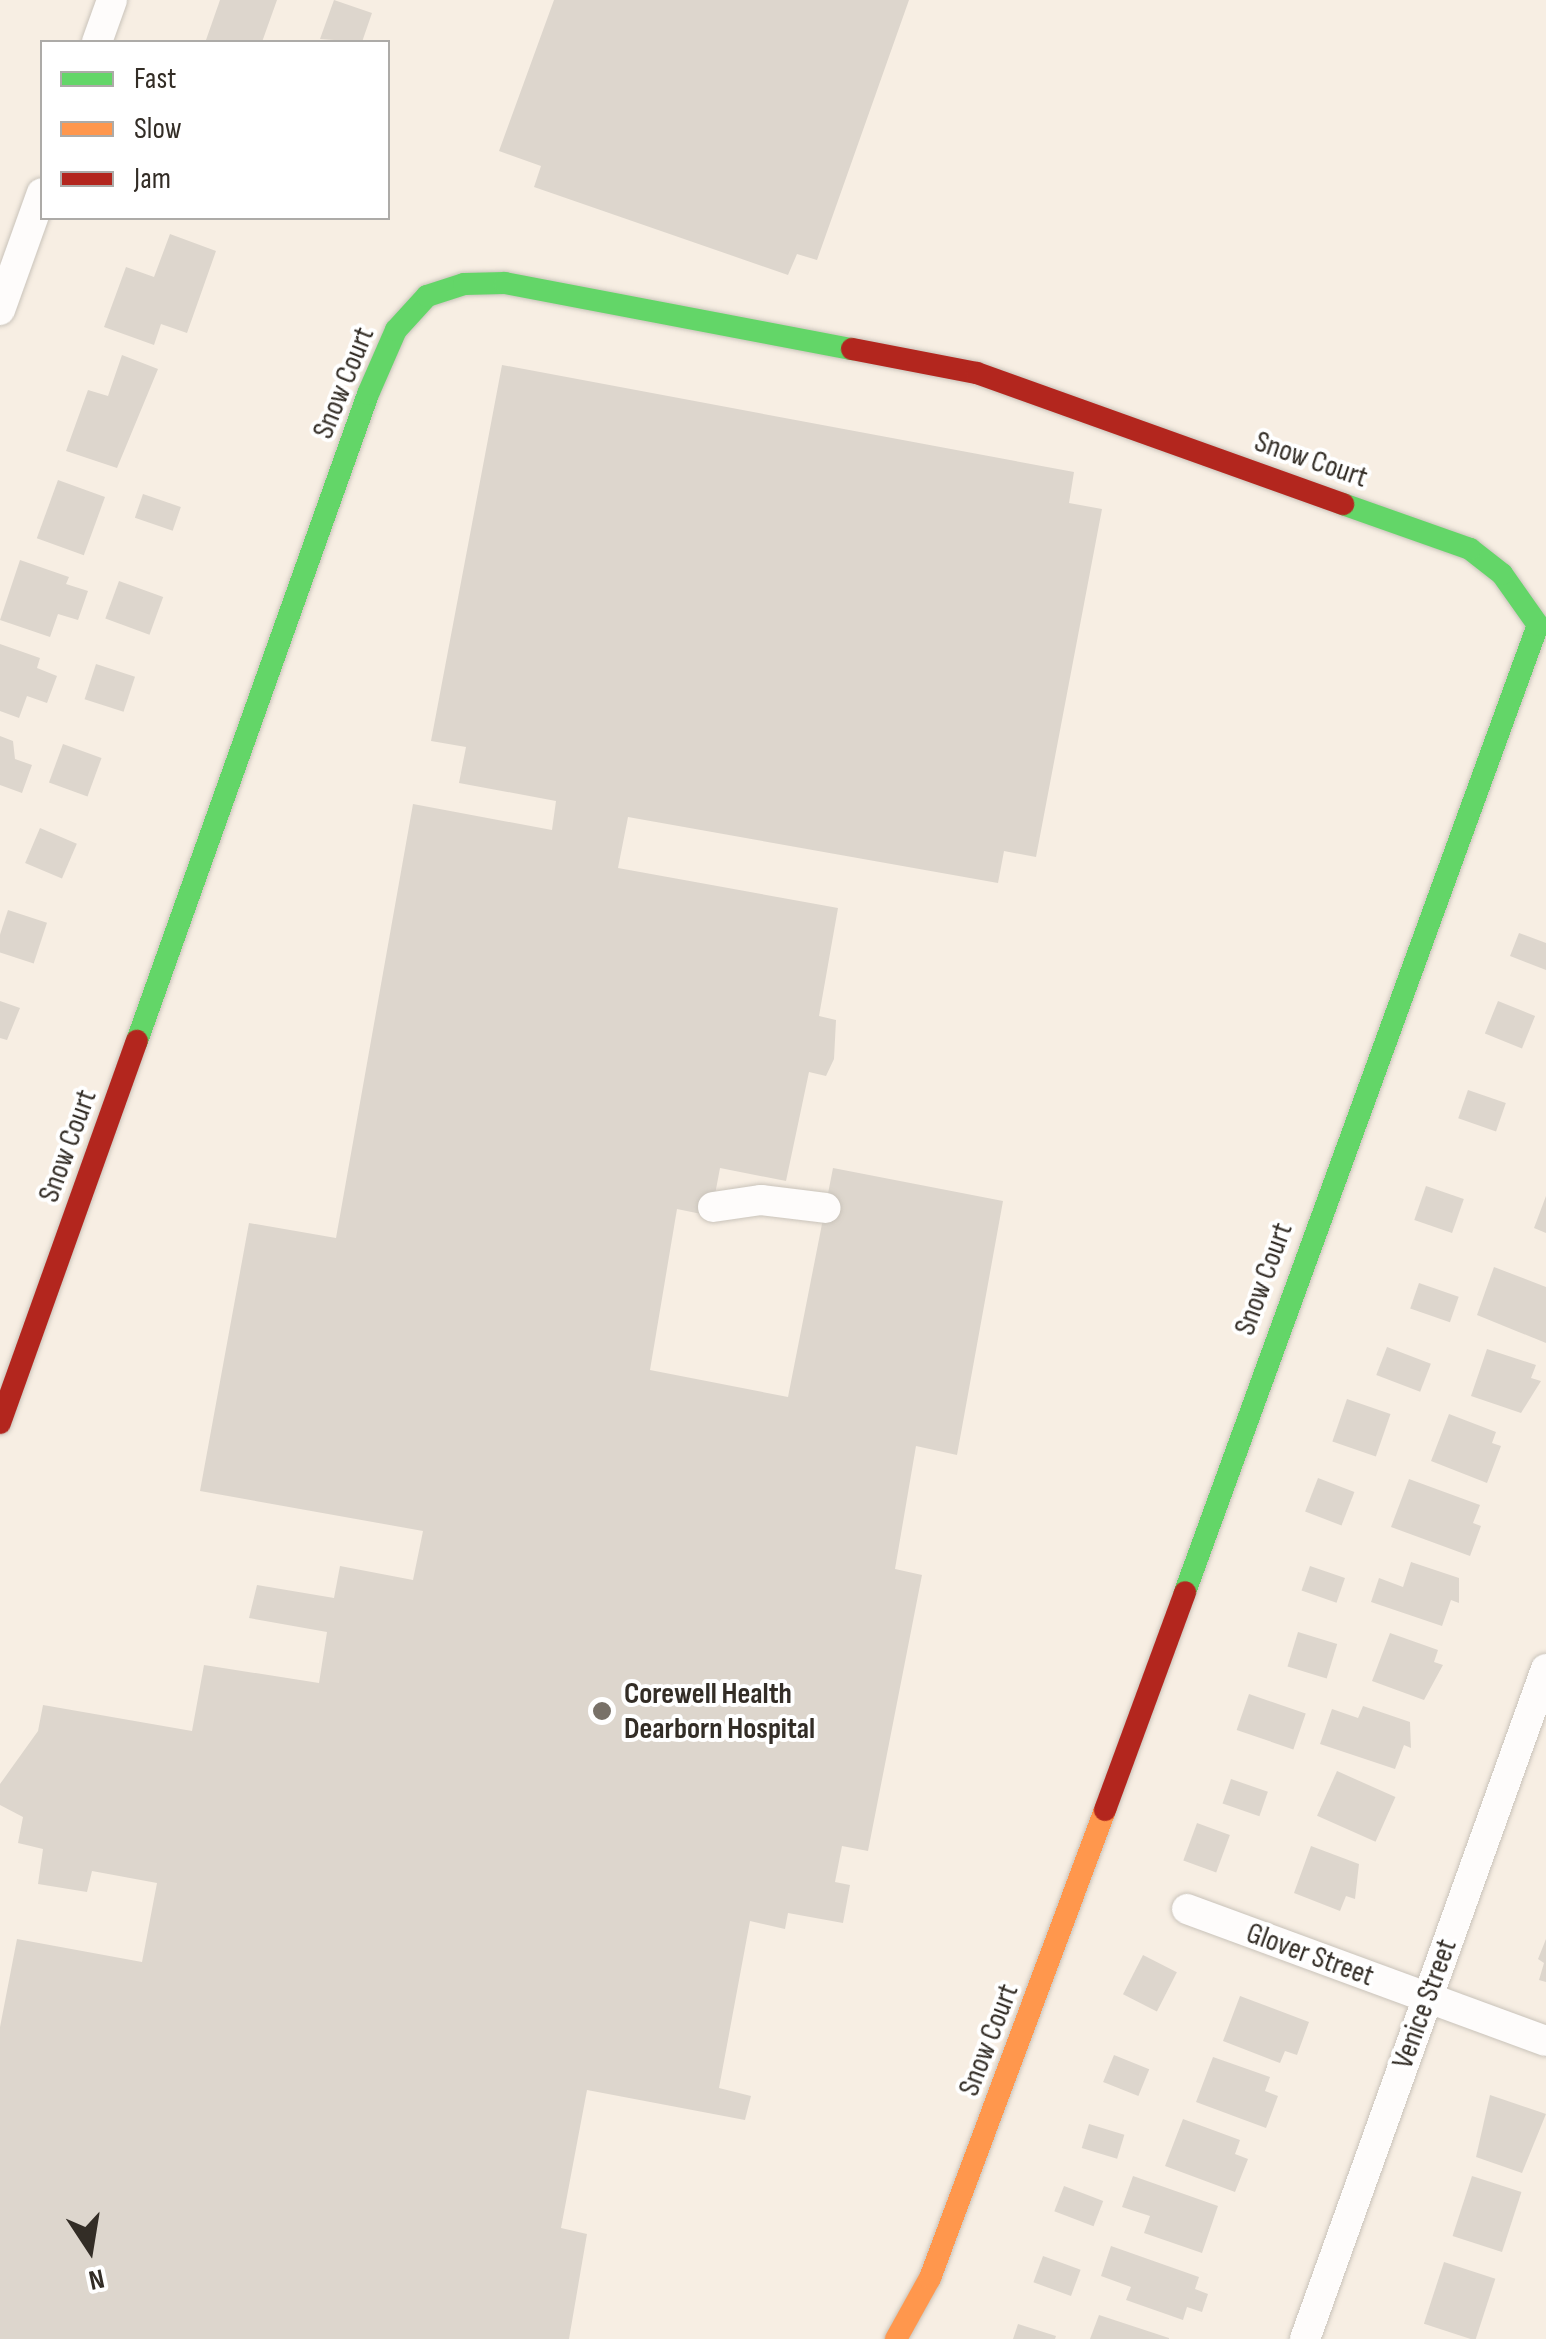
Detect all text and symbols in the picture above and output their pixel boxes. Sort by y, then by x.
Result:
legend [40,40,390,220]
text: Fast [134,61,176,97]
text: Slow [134,111,182,147]
text: Jam [134,161,171,197]
street label: Snow Court [305,322,383,444]
street label: Snow Court [1250,424,1372,496]
street label: Snow Court [31,1085,105,1207]
street label: Snow Court [1227,1218,1301,1340]
place label: Corewell Health Dearborn Hospital [624,1676,815,1746]
marker: Corewell Health Dearborn Hospital [589,1698,615,1724]
street label: Glover Street [1241,1915,1379,1995]
street label: Venice Street [1385,1934,1465,2074]
street label: Snow Court [951,1979,1027,2101]
north arrow [40,2199,140,2299]
text: N [86,2261,107,2297]

